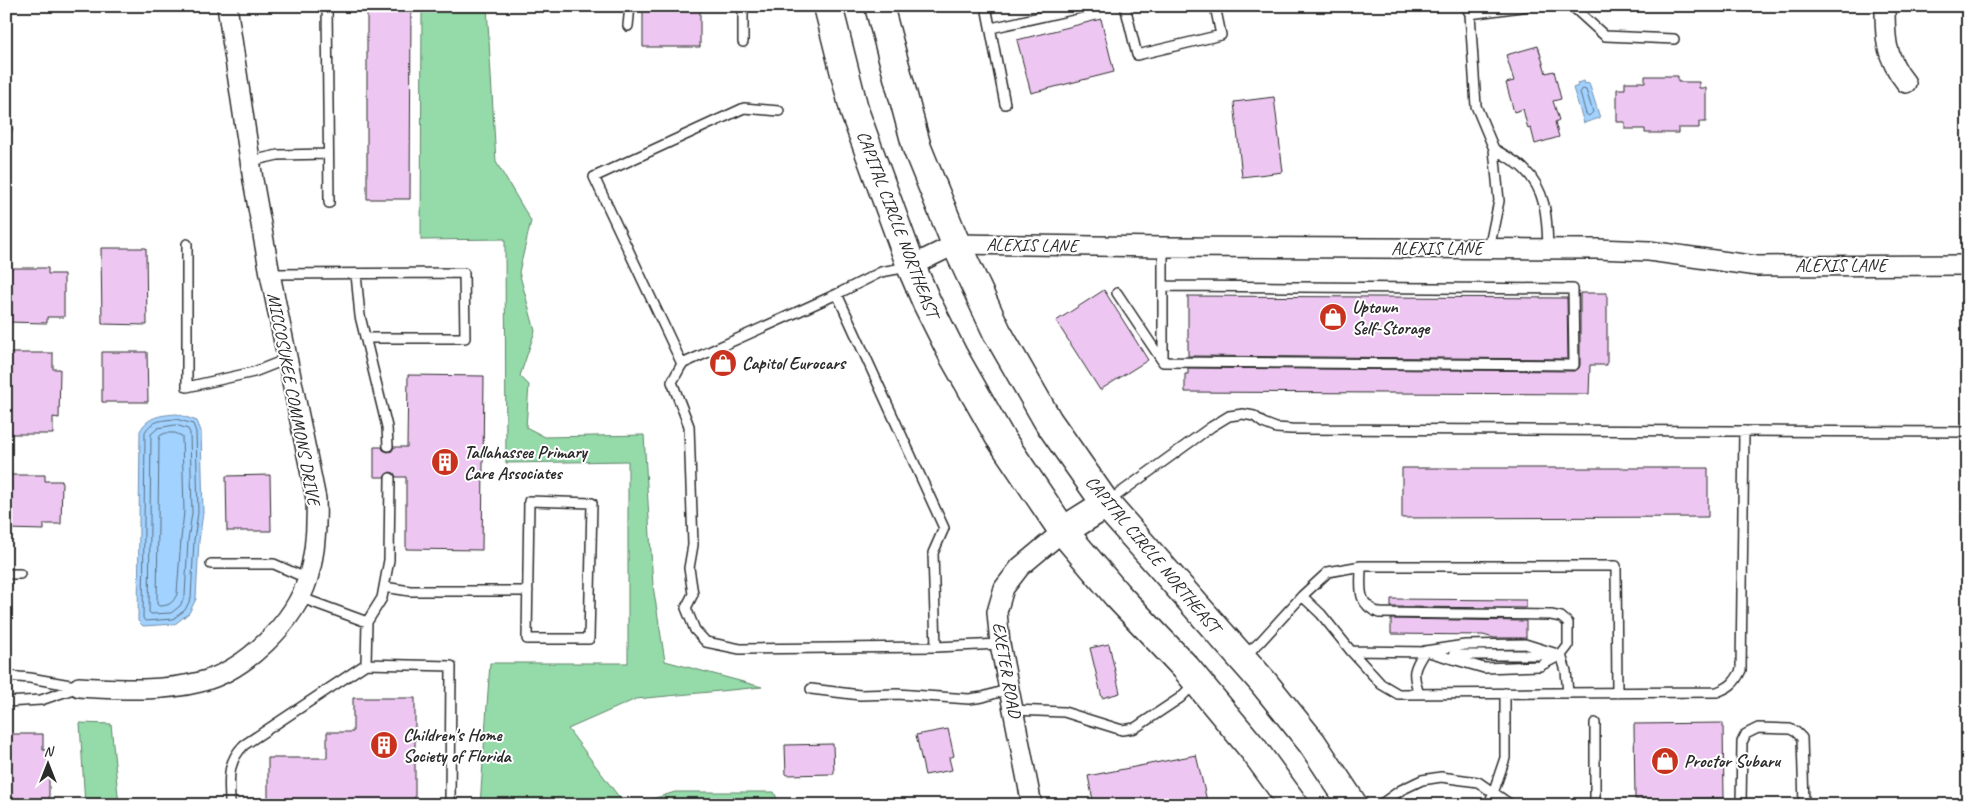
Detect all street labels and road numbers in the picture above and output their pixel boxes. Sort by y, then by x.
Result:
street label: CAPITAL CIRCLE NORTHEAST [852,128,945,325]
street label: ALEXIS LANE [986,233,1080,257]
street label: ALEXIS LANE [1391,237,1485,259]
street label: ALEXIS LANE [1795,254,1889,276]
street label: MICCOSUKEE COMMONS DRIVE [263,291,326,509]
street label: CAPITAL CIRCLE NORTHEAST [1081,471,1228,641]
street label: EXETER ROAD [988,621,1026,721]

